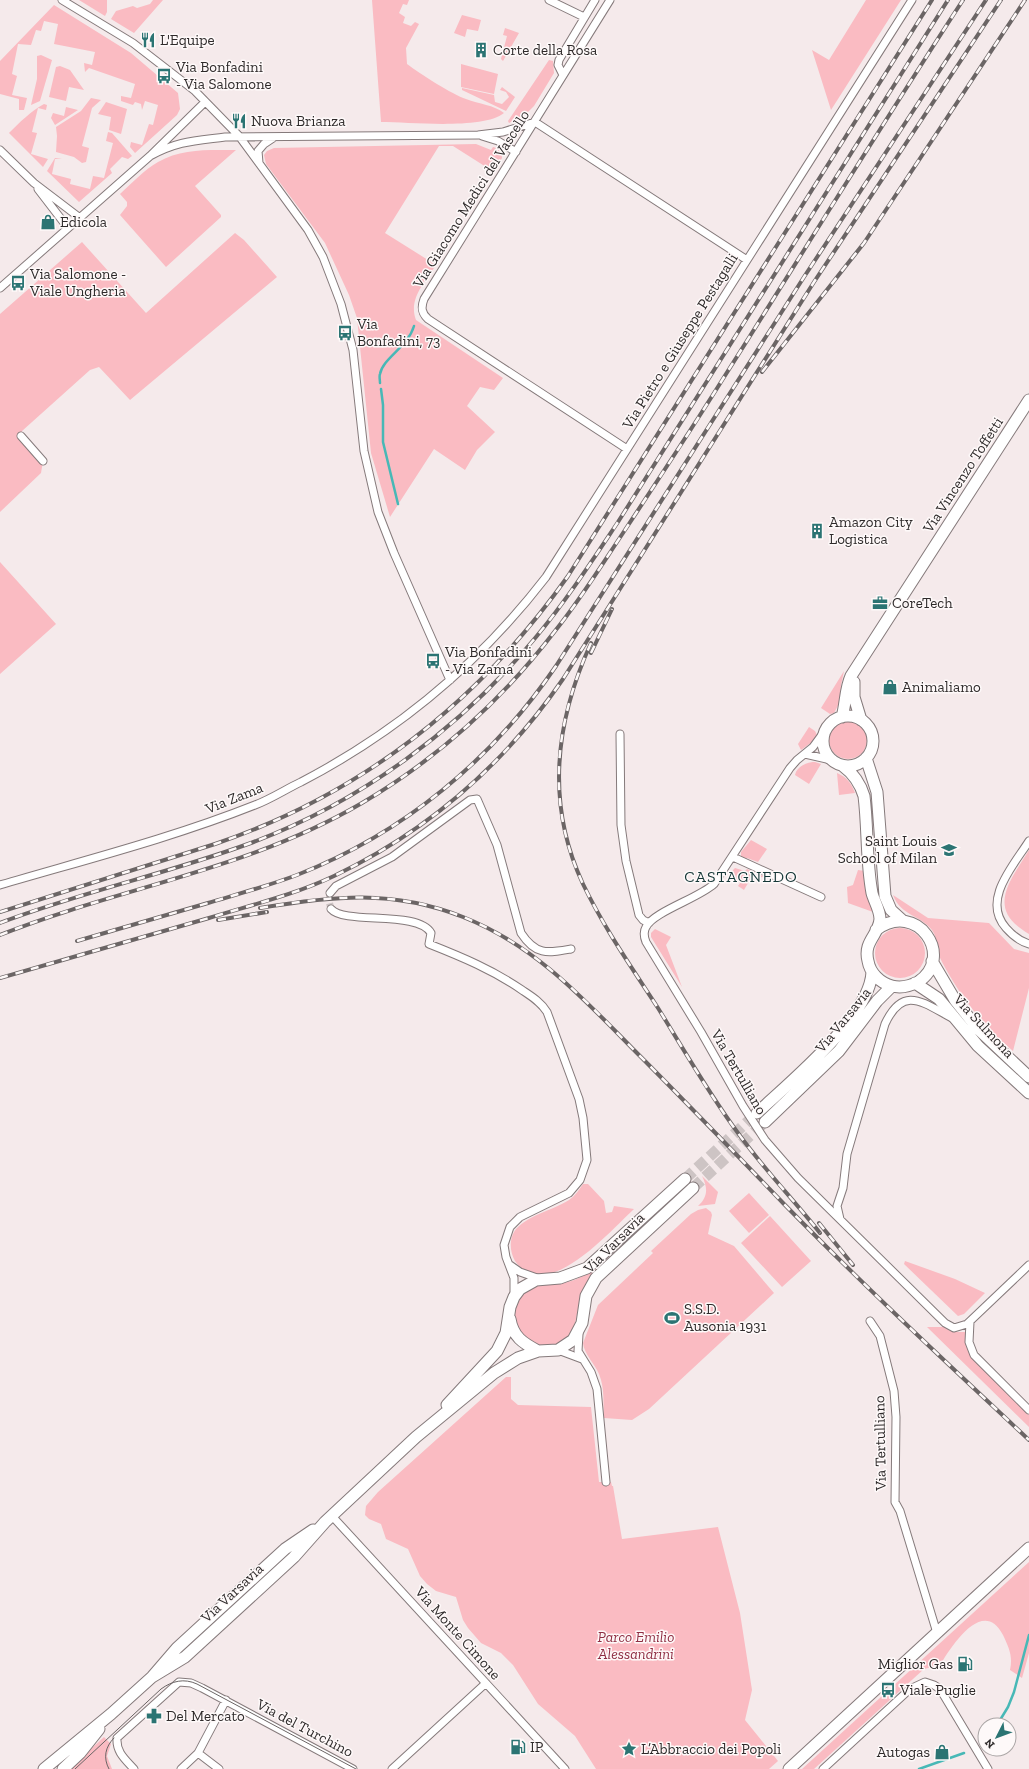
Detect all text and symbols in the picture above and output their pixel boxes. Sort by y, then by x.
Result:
restaurant icon: L'Equipe [139,31,157,49]
place label: L'Equipe [160,31,215,49]
building icon: Corte della Rosa [472,41,490,59]
place label: Corte della Rosa [493,41,597,59]
place label: Via Bonfadini - Via Salomone [175,58,272,93]
bus stop icon: Via Bonfadini - Via Salomone [155,67,173,85]
street label: Via Giacomo Medici del Vascello [408,107,533,292]
restaurant icon: Nuova Brianza [230,112,248,130]
place label: Nuova Brianza [251,112,346,130]
shop icon: Edicola [39,213,57,231]
place label: Edicola [60,213,107,231]
street label: Via Pietro e Giuseppe Pestagalli [618,250,742,433]
place label: Via Salomone - Viale Ungheria [29,265,126,300]
bus stop icon: Via Salomone - Viale Ungheria [9,274,27,292]
place label: Via Bonfadini, 73 [356,315,440,350]
bus stop icon: Via Bonfadini, 73 [336,324,354,342]
street label: Via Vincenzo Toffetti [918,414,1007,537]
place label: Amazon City Logistica [829,513,913,548]
building icon: Amazon City Logistica [808,522,826,540]
office icon: CoreTech [871,594,889,612]
place label: CoreTech [892,594,953,612]
place label: Via Bonfadini - Via Zama [444,643,532,678]
bus stop icon: Via Bonfadini - Via Zama [424,652,442,670]
shop icon: Animaliamo [881,678,899,696]
place label: Animaliamo [902,678,981,696]
street label: Via Zama [202,778,265,818]
place label: Saint Louis School of Milan [838,832,937,867]
school or university icon: Saint Louis School of Milan [940,841,958,859]
district label: CASTAGNEDO [684,867,798,886]
street label: Via Varsavia [811,984,875,1057]
street label: Via Sulmona [949,989,1018,1062]
street label: Via Tertulliano [707,1025,771,1118]
street label: Via Varsavia [579,1209,648,1278]
place label: S.S.D. Ausonia 1931 [684,1300,767,1335]
sports icon: S.S.D. Ausonia 1931 [663,1309,681,1327]
street label: Via Tertulliano [870,1395,890,1492]
street label: Via Varsavia [196,1560,267,1627]
street label: Via Monte Cimone [411,1582,505,1683]
park label: Parco Emilio Alessandrini [597,1628,674,1663]
place label: Miglior Gas [878,1655,953,1673]
fuel station icon: Miglior Gas [956,1655,974,1673]
bus stop icon: Viale Puglie [879,1681,897,1699]
place label: Viale Puglie [899,1681,976,1699]
street label: Via del Turchino [253,1695,357,1761]
pharmacy icon: Del Mercato [145,1707,163,1725]
place label: Del Mercato [166,1707,245,1725]
north arrow [977,1717,1017,1757]
text: N [982,1735,998,1751]
fuel station icon: IP [509,1738,527,1756]
place label: IP [530,1738,544,1756]
place icon: L’Abbraccio dei Popoli [620,1740,638,1758]
place label: L’Abbraccio dei Popoli [641,1740,781,1758]
place label: Autogas [877,1743,930,1761]
shop icon: Autogas [933,1743,951,1761]

